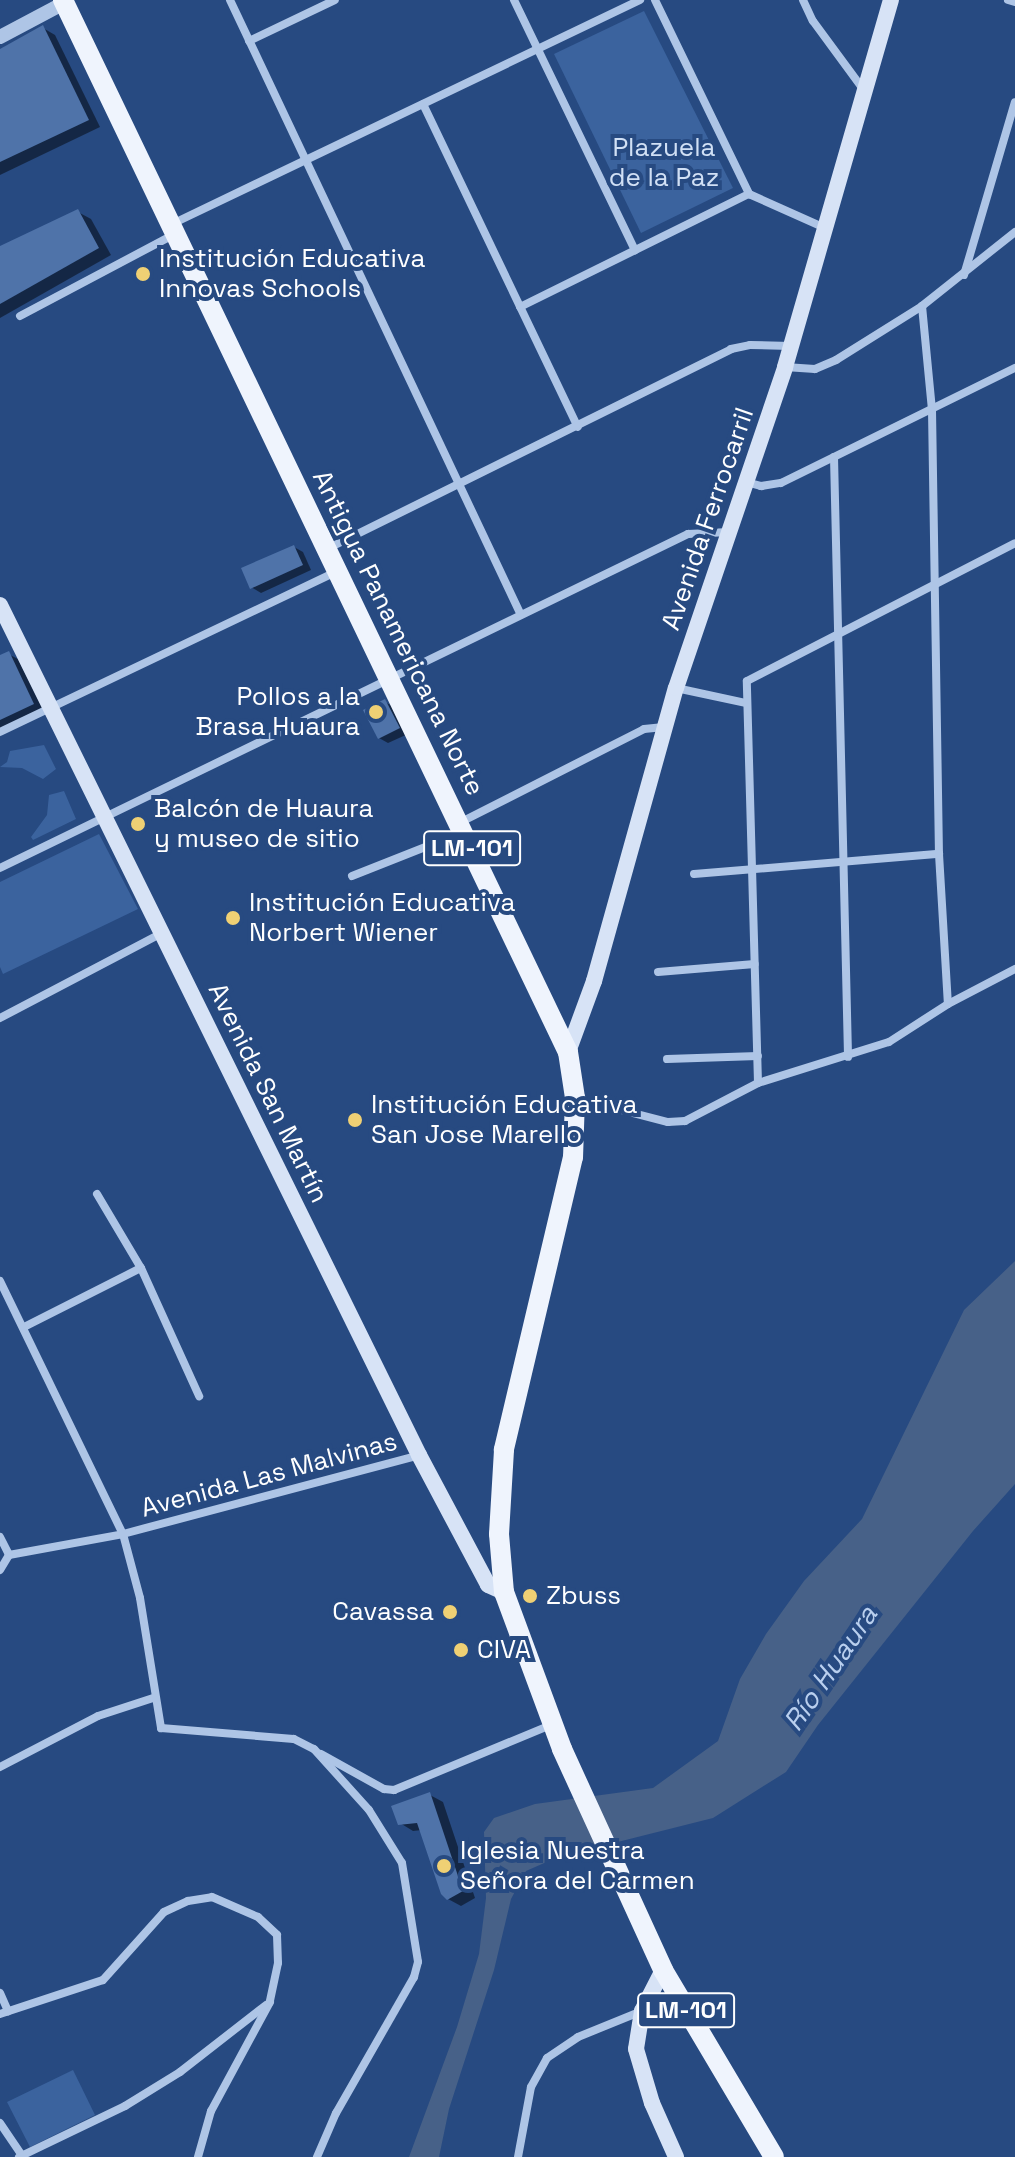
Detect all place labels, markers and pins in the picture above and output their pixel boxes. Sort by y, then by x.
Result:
place label: Institución Educativa Innovas Schools [159,243,425,304]
marker: Institución Educativa Innovas Schools [134,265,152,283]
place label: Pollos a la Brasa Huaura [196,681,360,742]
marker: Pollos a la Brasa Huaura [367,703,385,721]
place label: Balcón de Huaura y museo de sitio [154,793,373,854]
marker: Balcón de Huaura y museo de sitio [129,815,147,833]
place label: Institución Educativa Norbert Wiener [249,887,515,948]
marker: Institución Educativa Norbert Wiener [224,909,242,927]
place label: Institución Educativa San Jose Marello [371,1089,637,1150]
marker: Institución Educativa San Jose Marello [346,1111,364,1129]
place label: Zbuss [546,1580,621,1612]
marker: Zbuss [521,1587,539,1605]
place label: Cavassa [332,1596,434,1628]
marker: Cavassa [441,1603,459,1621]
place label: CIVA [477,1634,531,1666]
marker: CIVA [452,1641,470,1659]
place label: Iglesia Nuestra Señora del Carmen [460,1835,695,1896]
marker: Iglesia Nuestra Señora del Carmen [435,1857,453,1875]

